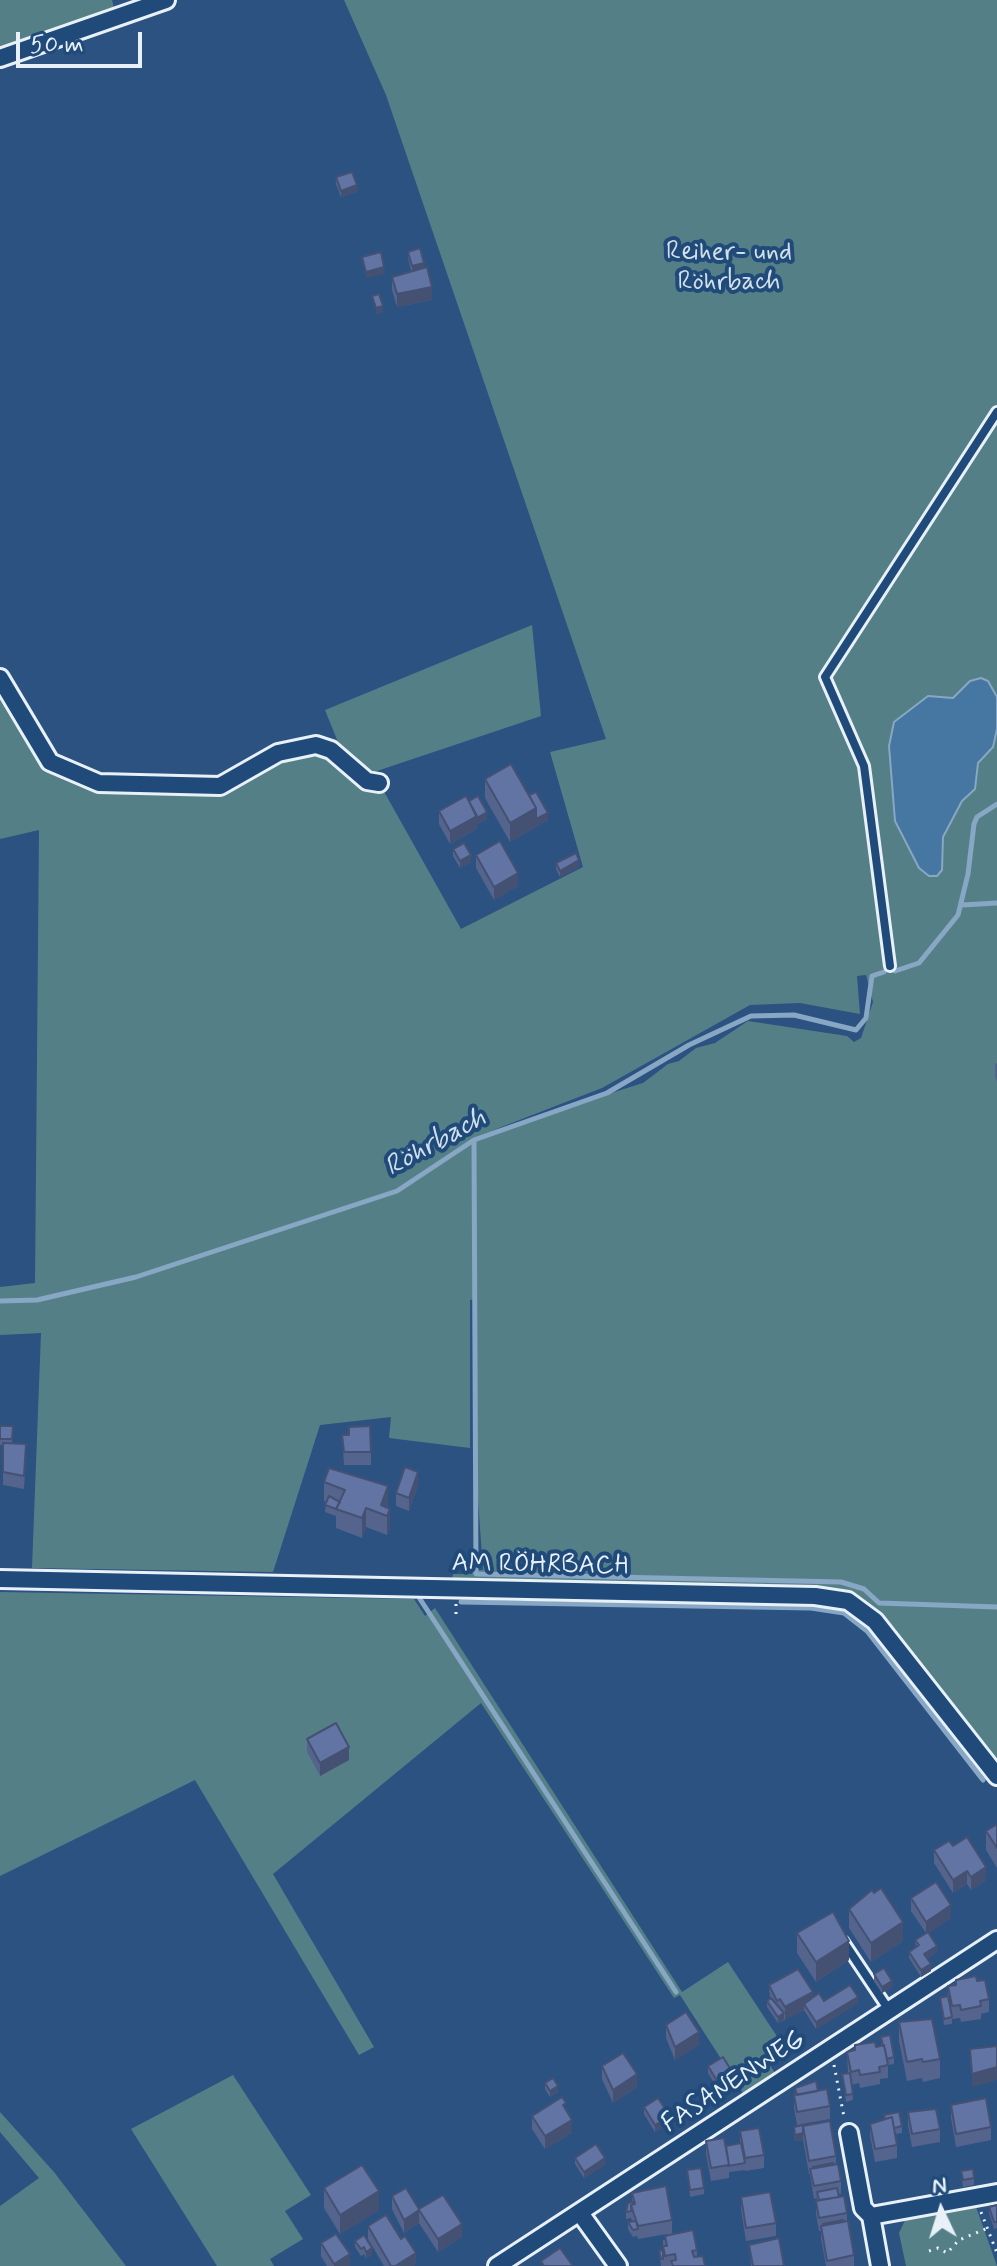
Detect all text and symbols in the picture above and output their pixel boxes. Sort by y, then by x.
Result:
scale bar [20,16,146,66]
text: 50 m [30,30,84,61]
park label: Reiher- und Röhrbach [666,238,792,300]
water label: Röhrbach [379,1102,493,1186]
street label: AM RÖHRBACH [451,1549,629,1583]
street label: FASANENWEG [657,2025,811,2141]
north arrow [901,2170,981,2250]
text: N [931,2172,948,2201]

